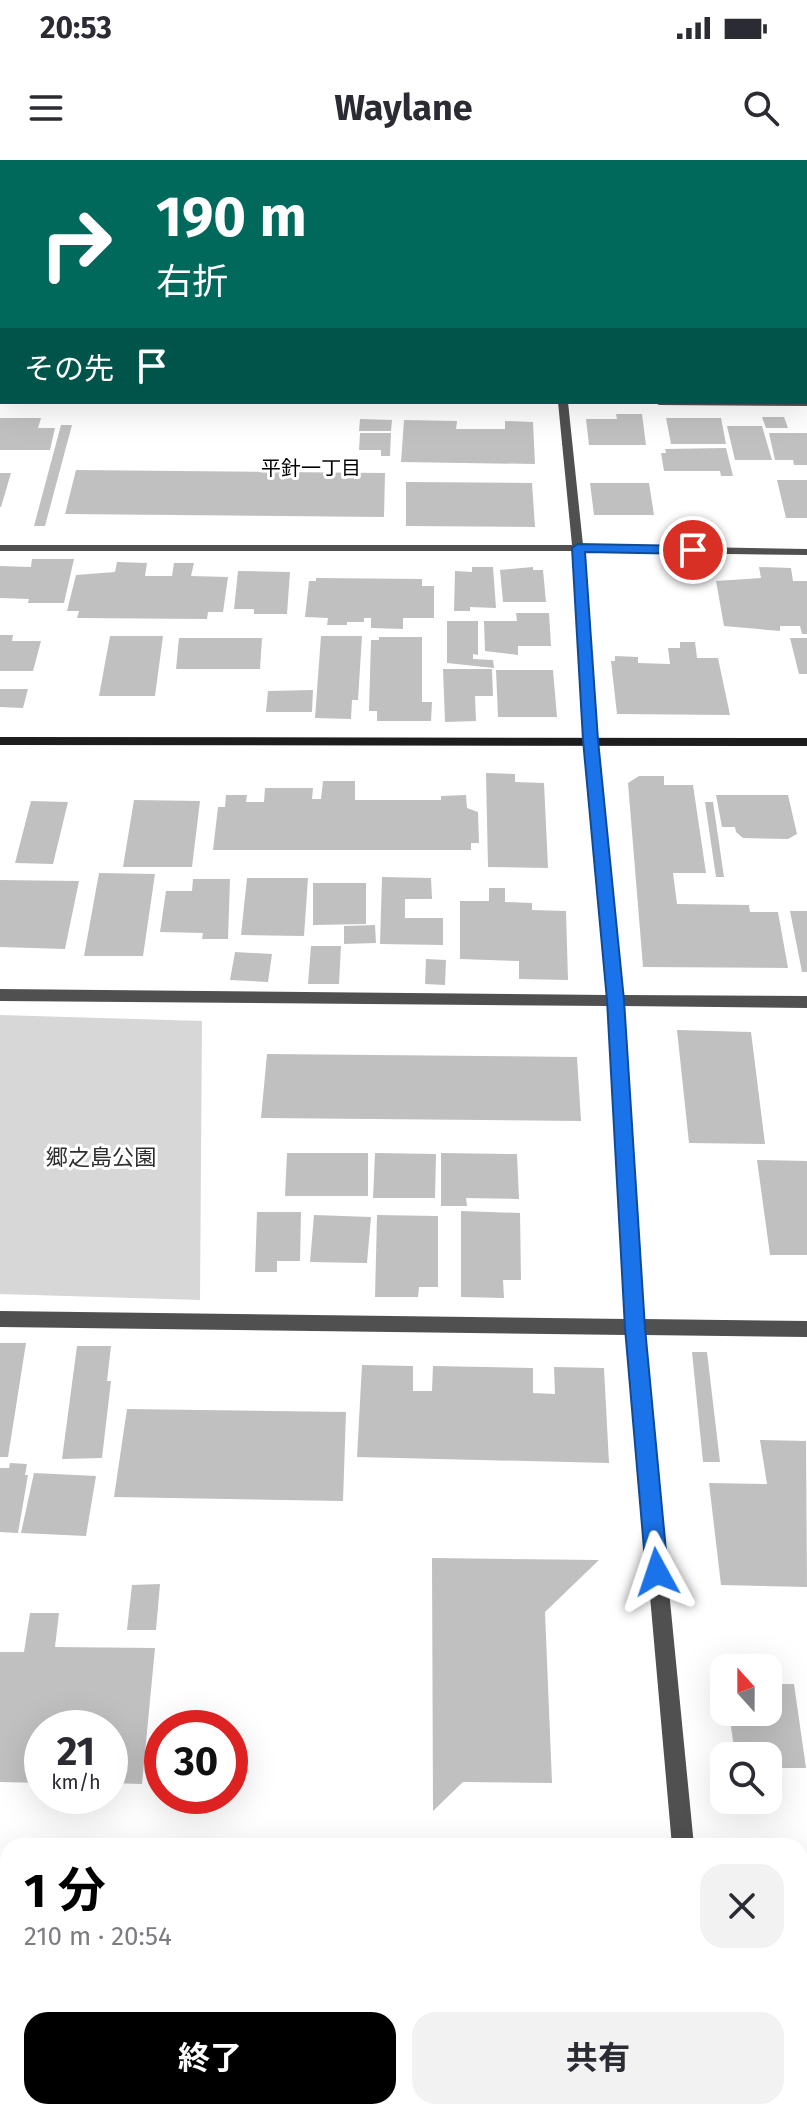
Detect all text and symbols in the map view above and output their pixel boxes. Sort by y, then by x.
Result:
text: 20:53 [40,10,112,46]
icon: menu [24,86,68,130]
text: Waylane [334,86,473,130]
icon: search [739,86,783,130]
text: 190 m [156,184,307,251]
icon: right [24,192,128,296]
text: 右折 [156,260,228,304]
icon: arrive [130,344,174,388]
text: その先 [24,351,114,387]
district label: 平針一丁目 [261,456,361,480]
pin [659,516,727,584]
icon: arrive [671,528,715,572]
park label: 郷之島公園 [46,1144,156,1171]
position arrow [615,1530,699,1614]
north arrow [710,1654,782,1726]
map controls [710,1654,782,1814]
speed limit sign: 30 [144,1710,248,1814]
text: 21 [57,1728,95,1776]
button: search [710,1742,782,1814]
text: km/h [51,1770,101,1794]
text: 1 分 [24,1862,106,1920]
button: close [700,1864,784,1948]
text: 210 m · 20:54 [24,1921,172,1952]
button: 終了 [24,2012,396,2104]
button: 共有 [412,2012,784,2104]

